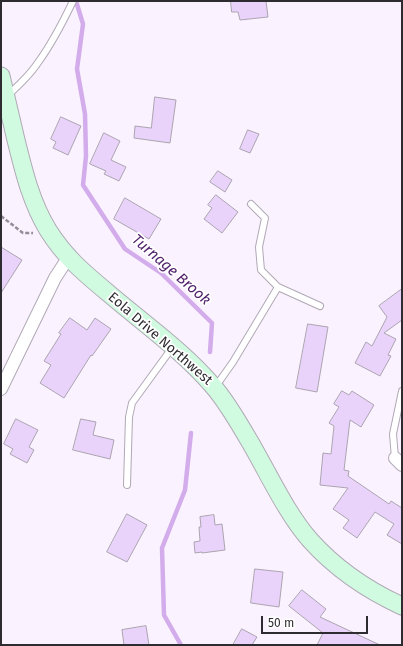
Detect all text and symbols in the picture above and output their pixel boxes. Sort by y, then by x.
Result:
water label: Turnage Brook [128,231,214,309]
street label: Eola Drive Northwest [104,289,216,389]
scale bar [263,608,370,634]
text: 50 m [268,616,294,630]

